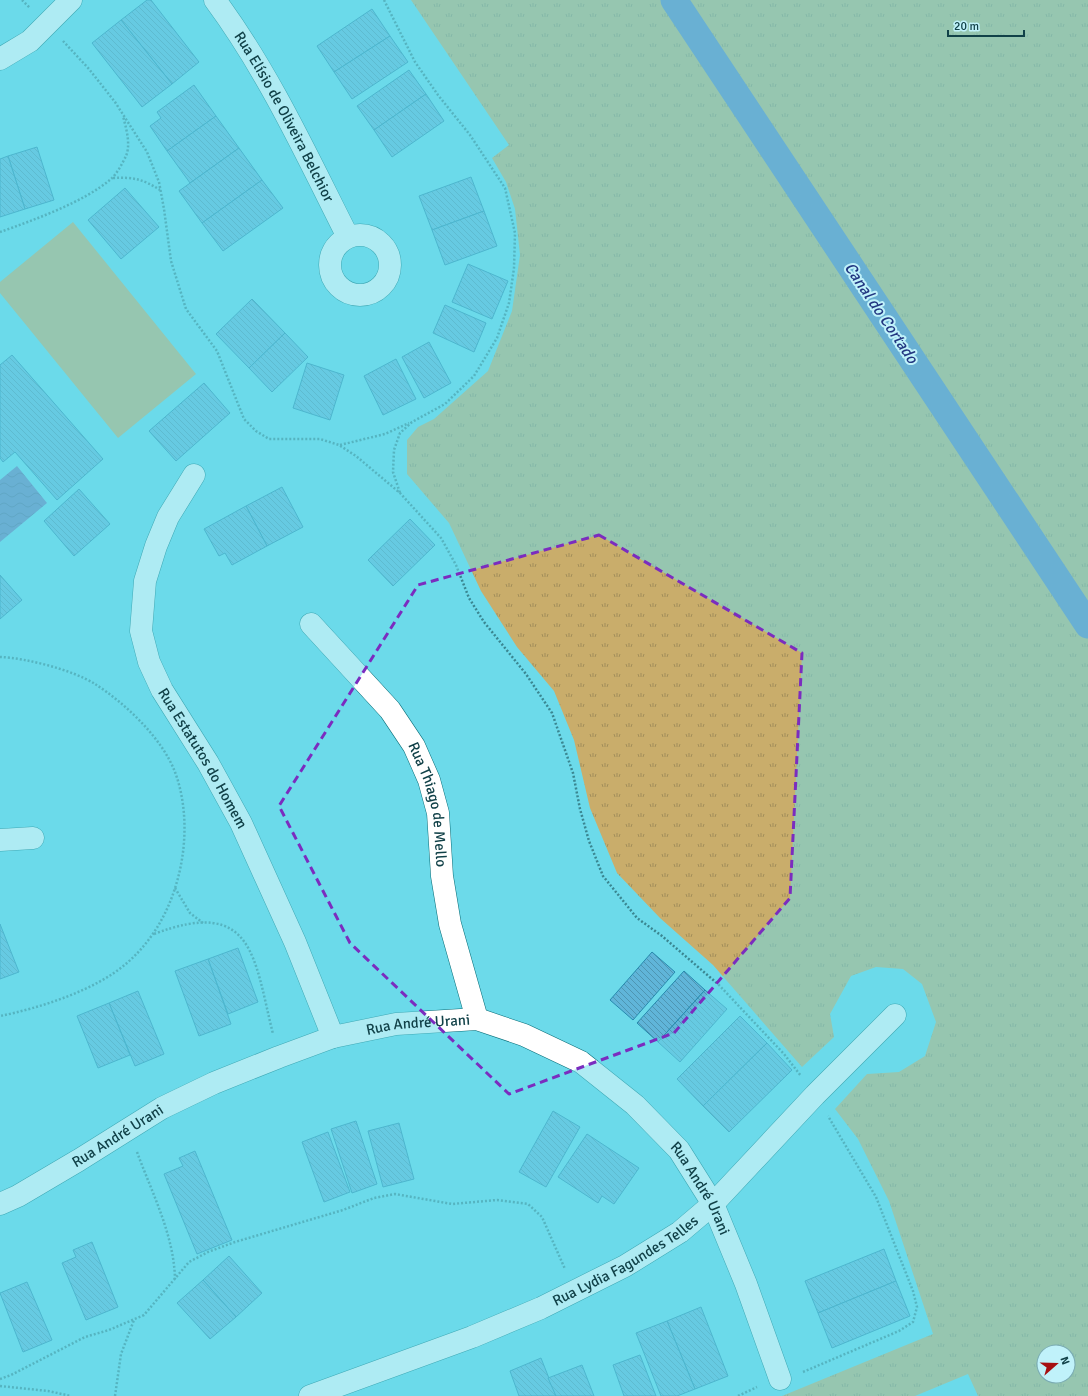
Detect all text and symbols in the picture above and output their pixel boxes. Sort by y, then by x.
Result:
scale bar [948,12,1024,38]
text: 20 m [954,19,979,34]
street label: Rua Elísio de Oliveira Belchior [230,28,338,205]
water label: Canal do Cortado [840,259,923,368]
street label: Rua Estatutos do Homem [154,685,251,832]
street label: Rua Thiago de Mello [404,739,450,868]
street label: Rua André Urani [364,1010,471,1039]
street label: Rua André Urani [69,1100,167,1171]
street label: Rua André Urani [667,1138,734,1238]
street label: Rua Lydia Fagundes Telles [549,1211,702,1310]
north arrow [1036,1344,1076,1384]
text: N [1058,1355,1072,1367]

